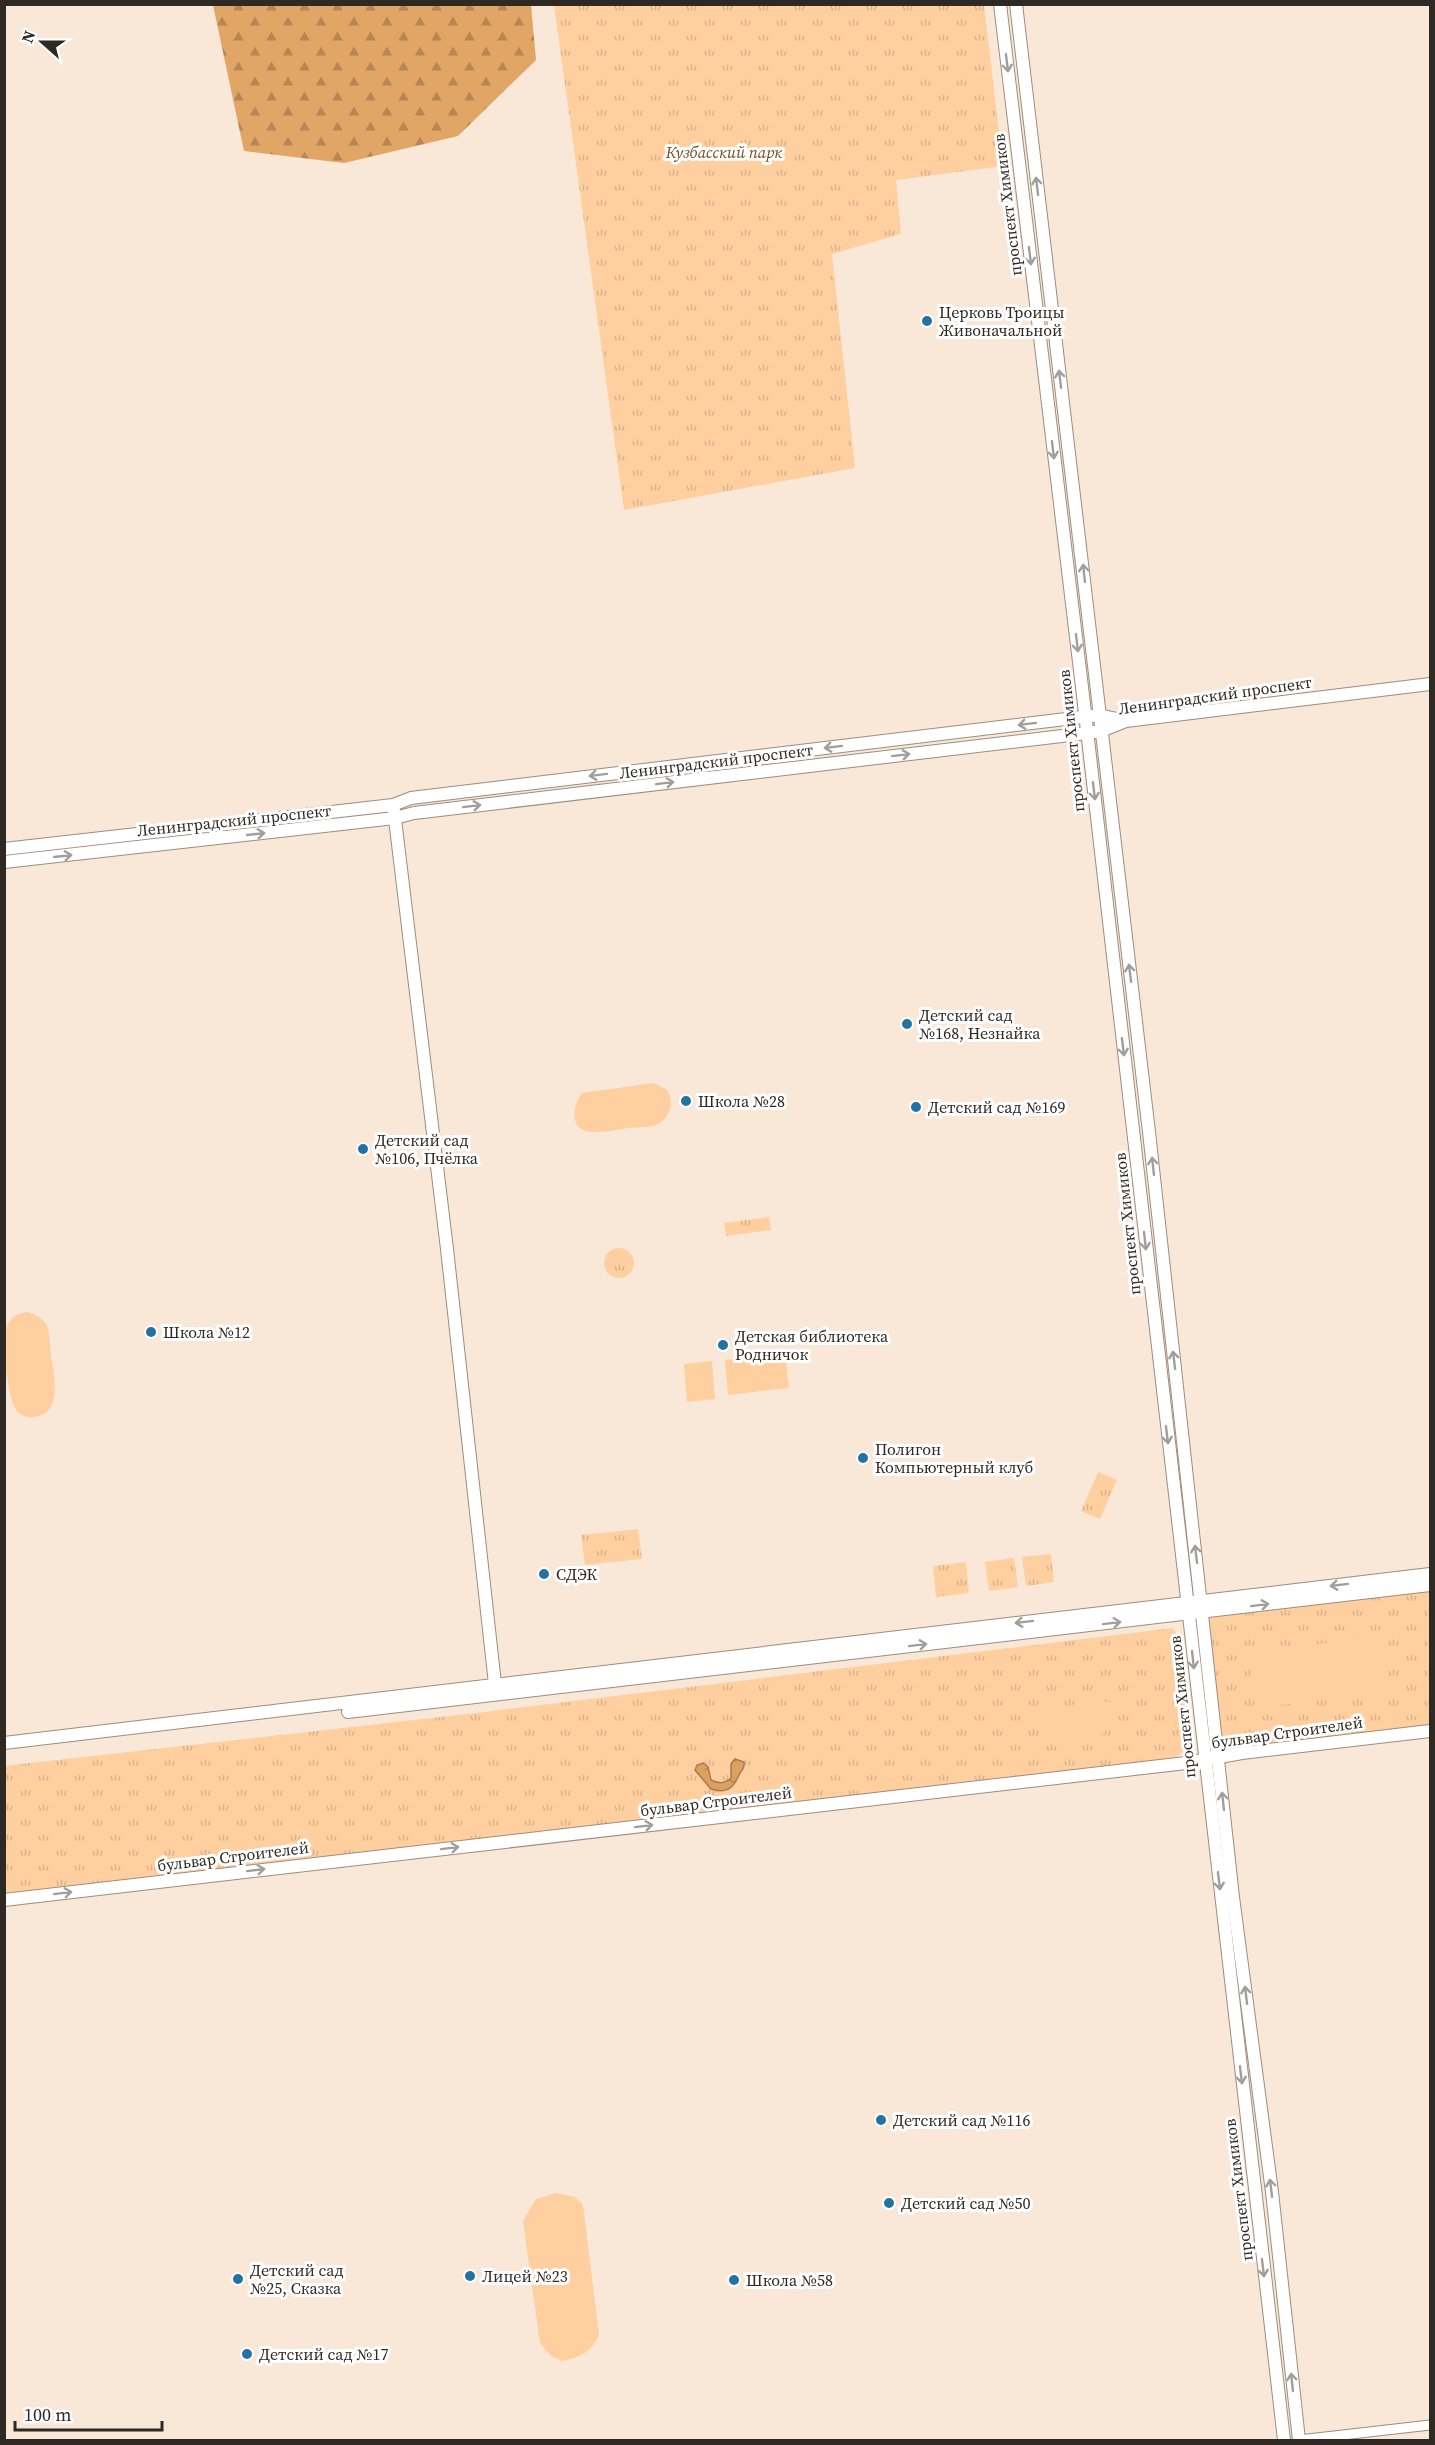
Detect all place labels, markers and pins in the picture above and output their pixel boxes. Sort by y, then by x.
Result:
place label: Церковь Троицы Живоначальной [939,301,1065,341]
marker: Церковь Троицы Живоначальной [920,314,934,328]
place label: Детский сад №168, Незнайка [919,1004,1041,1044]
marker: Детский сад №168, Незнайка [900,1017,914,1031]
place label: Школа №28 [698,1090,785,1112]
marker: Школа №28 [679,1094,693,1108]
place label: Детский сад №169 [928,1096,1065,1118]
marker: Детский сад №169 [909,1100,923,1114]
place label: Детский сад №106, Пчёлка [375,1129,479,1169]
marker: Детский сад №106, Пчёлка [356,1142,370,1156]
place label: Школа №12 [163,1321,250,1343]
marker: Школа №12 [144,1325,158,1339]
place label: Детская библиотека Родничок [735,1325,889,1365]
marker: Детская библиотека Родничок [716,1338,730,1352]
place label: Полигон Компьютерный клуб [875,1438,1033,1478]
marker: Полигон Компьютерный клуб [856,1451,870,1465]
place label: СДЭК [556,1563,598,1585]
marker: СДЭК [537,1567,551,1581]
place label: Детский сад №116 [893,2109,1030,2131]
marker: Детский сад №116 [874,2113,888,2127]
place label: Детский сад №50 [901,2192,1030,2214]
marker: Детский сад №50 [882,2196,896,2210]
place label: Детский сад №25, Сказка [250,2259,344,2299]
place label: Лицей №23 [482,2265,568,2287]
marker: Лицей №23 [463,2269,477,2283]
place label: Школа №58 [746,2269,833,2291]
marker: Детский сад №25, Сказка [231,2272,245,2286]
marker: Школа №58 [727,2273,741,2287]
place label: Детский сад №17 [259,2343,388,2365]
marker: Детский сад №17 [240,2347,254,2361]

